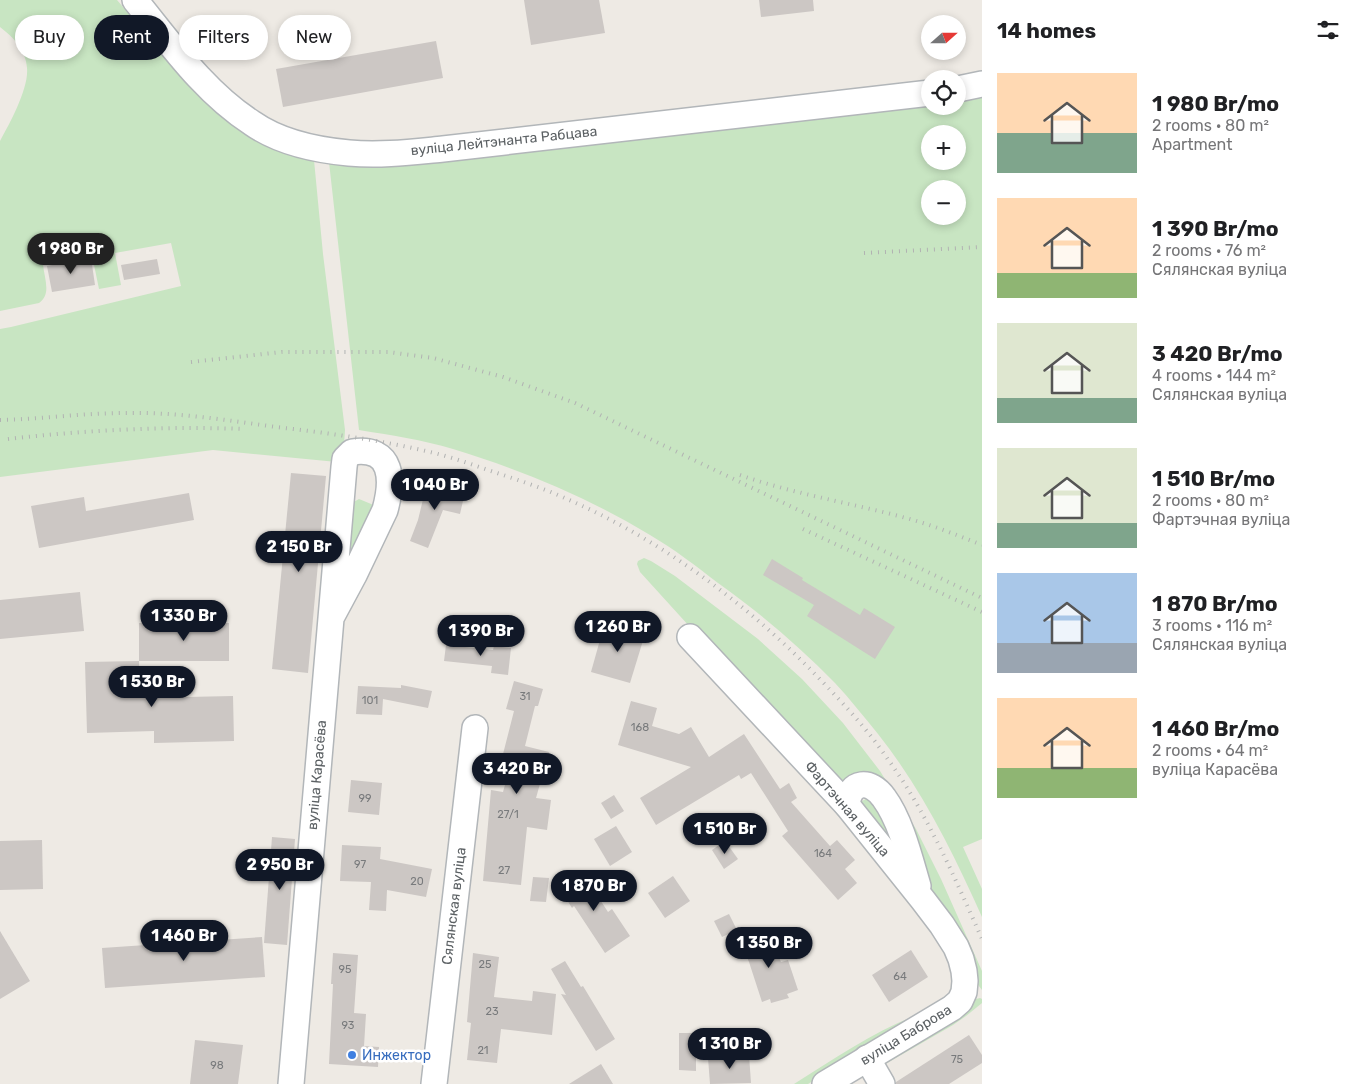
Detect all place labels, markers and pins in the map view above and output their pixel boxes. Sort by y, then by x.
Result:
pin: 1 980 Br [19,232,123,275]
pin: 1 040 Br [383,468,487,511]
pin: 2 150 Br [247,530,351,573]
pin: 1 330 Br [132,600,236,642]
pin: 1 260 Br [566,610,670,653]
pin: 1 390 Br [429,614,533,657]
pin: 1 530 Br [100,666,204,708]
pin: 3 420 Br [465,752,569,795]
pin: 1 510 Br [673,812,777,855]
pin: 2 950 Br [228,848,332,891]
pin: 1 870 Br [542,870,646,912]
pin: 1 460 Br [132,920,236,962]
pin: 1 350 Br [717,926,821,969]
pin: 1 310 Br [678,1028,782,1070]
place label: Инжектор [362,1047,431,1064]
marker: Инжектор [346,1049,358,1061]

